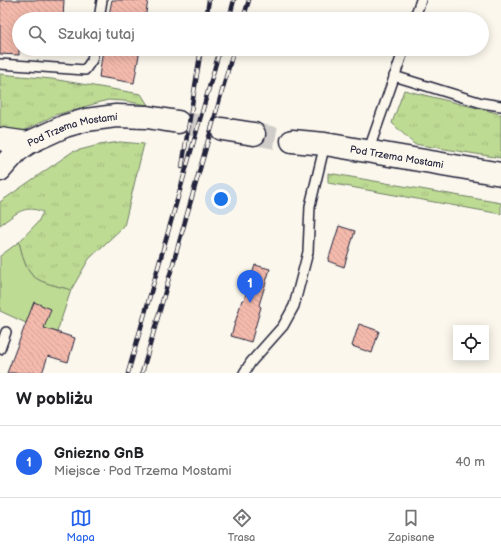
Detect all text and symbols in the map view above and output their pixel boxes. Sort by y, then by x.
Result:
search box [12,12,489,56]
icon: search [26,23,48,45]
text: Szukaj tutaj [58,25,135,44]
street label: Pod Trzema Mostami [26,111,118,150]
street label: Pod Trzema Mostami [349,143,444,171]
your location [211,189,231,209]
pin: 1 [237,270,263,303]
map controls [453,325,489,361]
button: locate [453,325,489,361]
text: W pobliżu [16,389,93,409]
text: Gniezno GnB [54,444,144,463]
text: 1 [26,454,32,470]
text: 40 m [455,454,485,470]
text: Miejsce · Pod Trzema Mostami [54,463,231,479]
tab: Mapa [66,507,95,544]
tab: Trasa [228,507,255,544]
tab: Zapisane [388,507,435,544]

